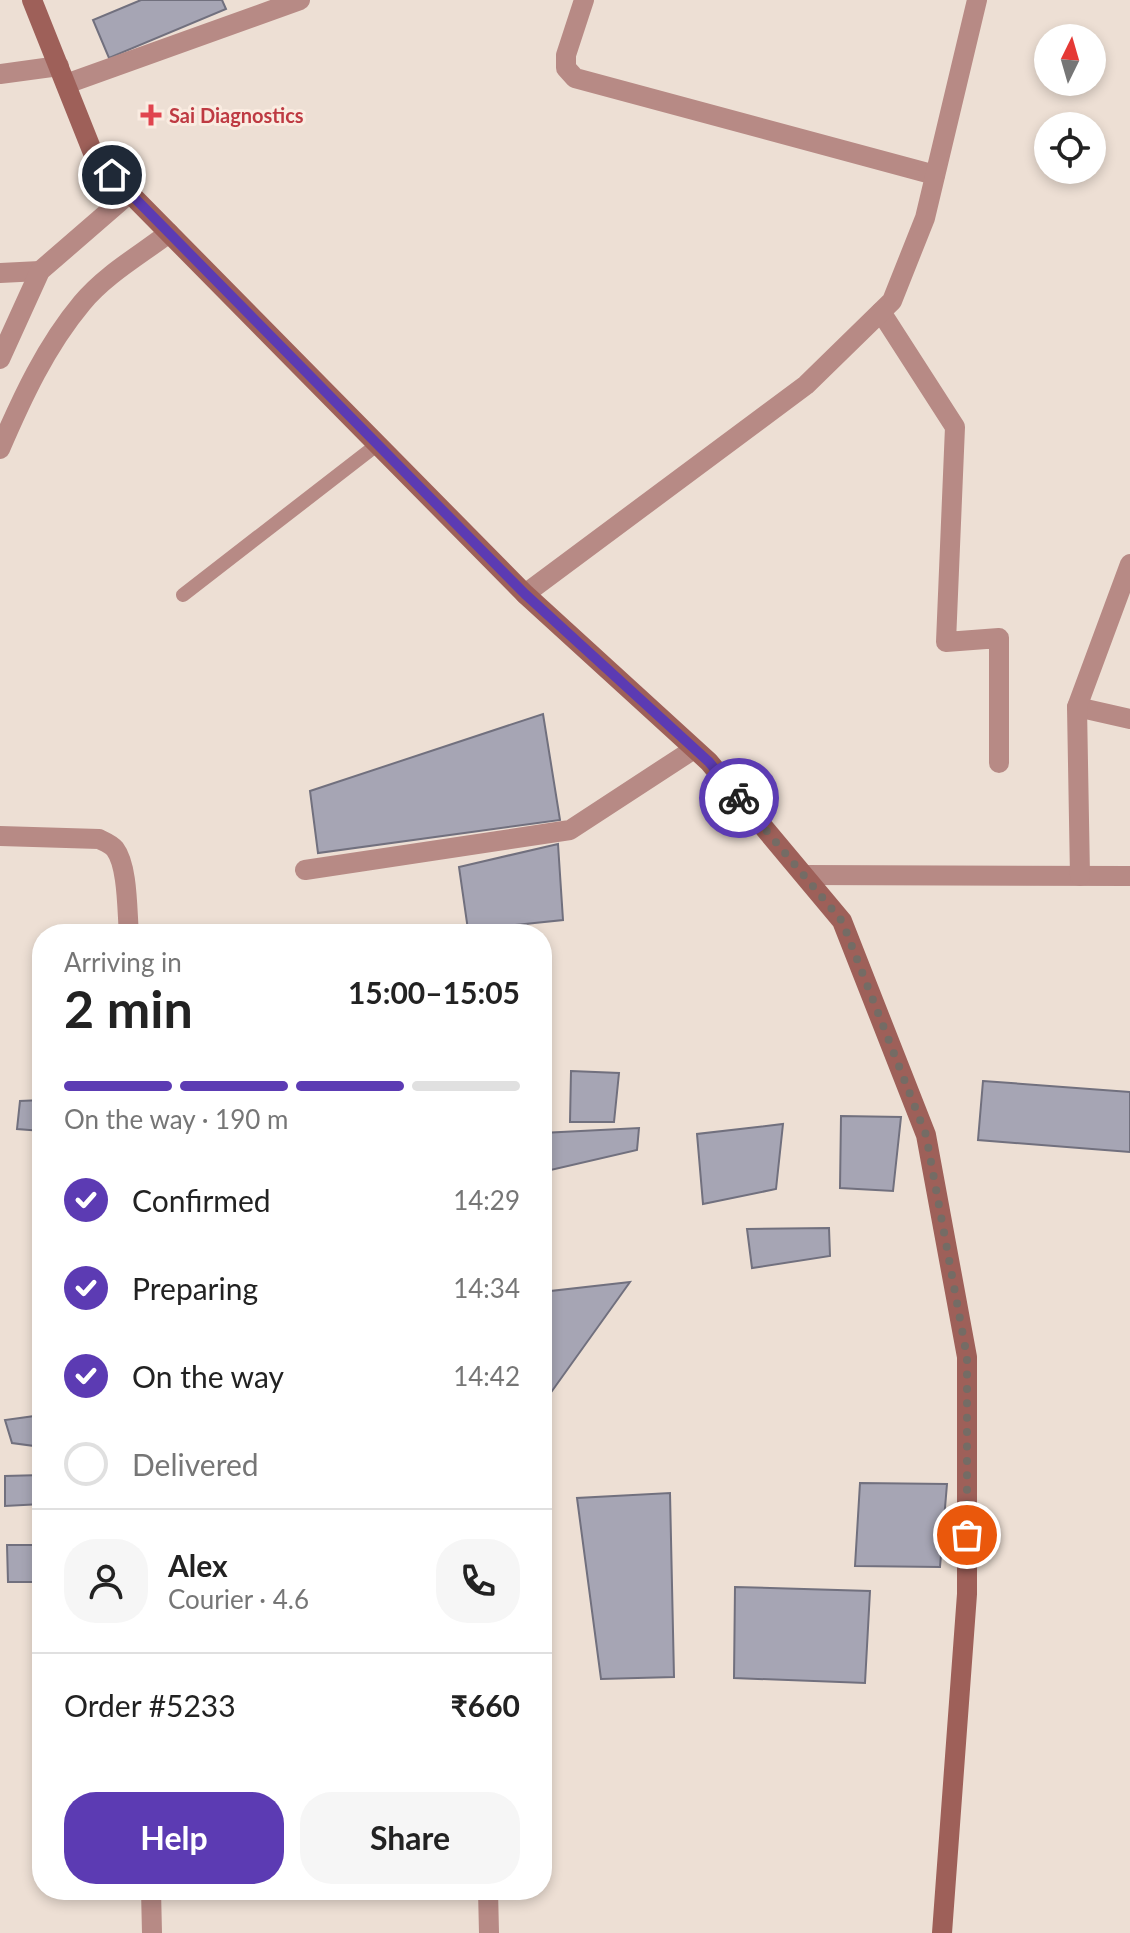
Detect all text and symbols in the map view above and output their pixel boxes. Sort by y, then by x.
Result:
north arrow [1034,24,1106,96]
map controls [1034,24,1106,184]
place label: Sai Diagnostics [169,103,304,127]
marker: Sai Diagnostics [140,104,162,126]
button: locate [1034,112,1106,184]
pin [78,141,146,209]
icon: home [90,153,134,197]
courier [699,758,779,838]
icon: bike [717,776,761,820]
text: Arriving in [64,946,182,978]
text: 15:00–15:05 [348,974,520,1010]
text: 2 min [64,977,193,1039]
text: On the way · 190 m [64,1103,288,1135]
icon: check [64,1178,108,1222]
text: Confirmed [132,1182,271,1218]
text: 14:29 [453,1184,520,1216]
icon: check [64,1266,108,1310]
text: Preparing [132,1270,258,1306]
text: 14:34 [453,1272,520,1304]
icon: check [64,1354,108,1398]
text: On the way [132,1358,284,1394]
text: 14:42 [453,1360,520,1392]
text: Delivered [132,1446,259,1482]
pin [933,1501,1001,1569]
icon: bag [945,1513,989,1557]
button: person [64,1539,148,1623]
button: phone [436,1539,520,1623]
text: Alex [168,1547,228,1583]
text: Courier · 4.6 [168,1583,309,1615]
text: Order #5233 [64,1687,236,1723]
text: ₹660 [450,1687,520,1723]
button: Help [64,1792,284,1884]
button: Share [300,1792,520,1884]

